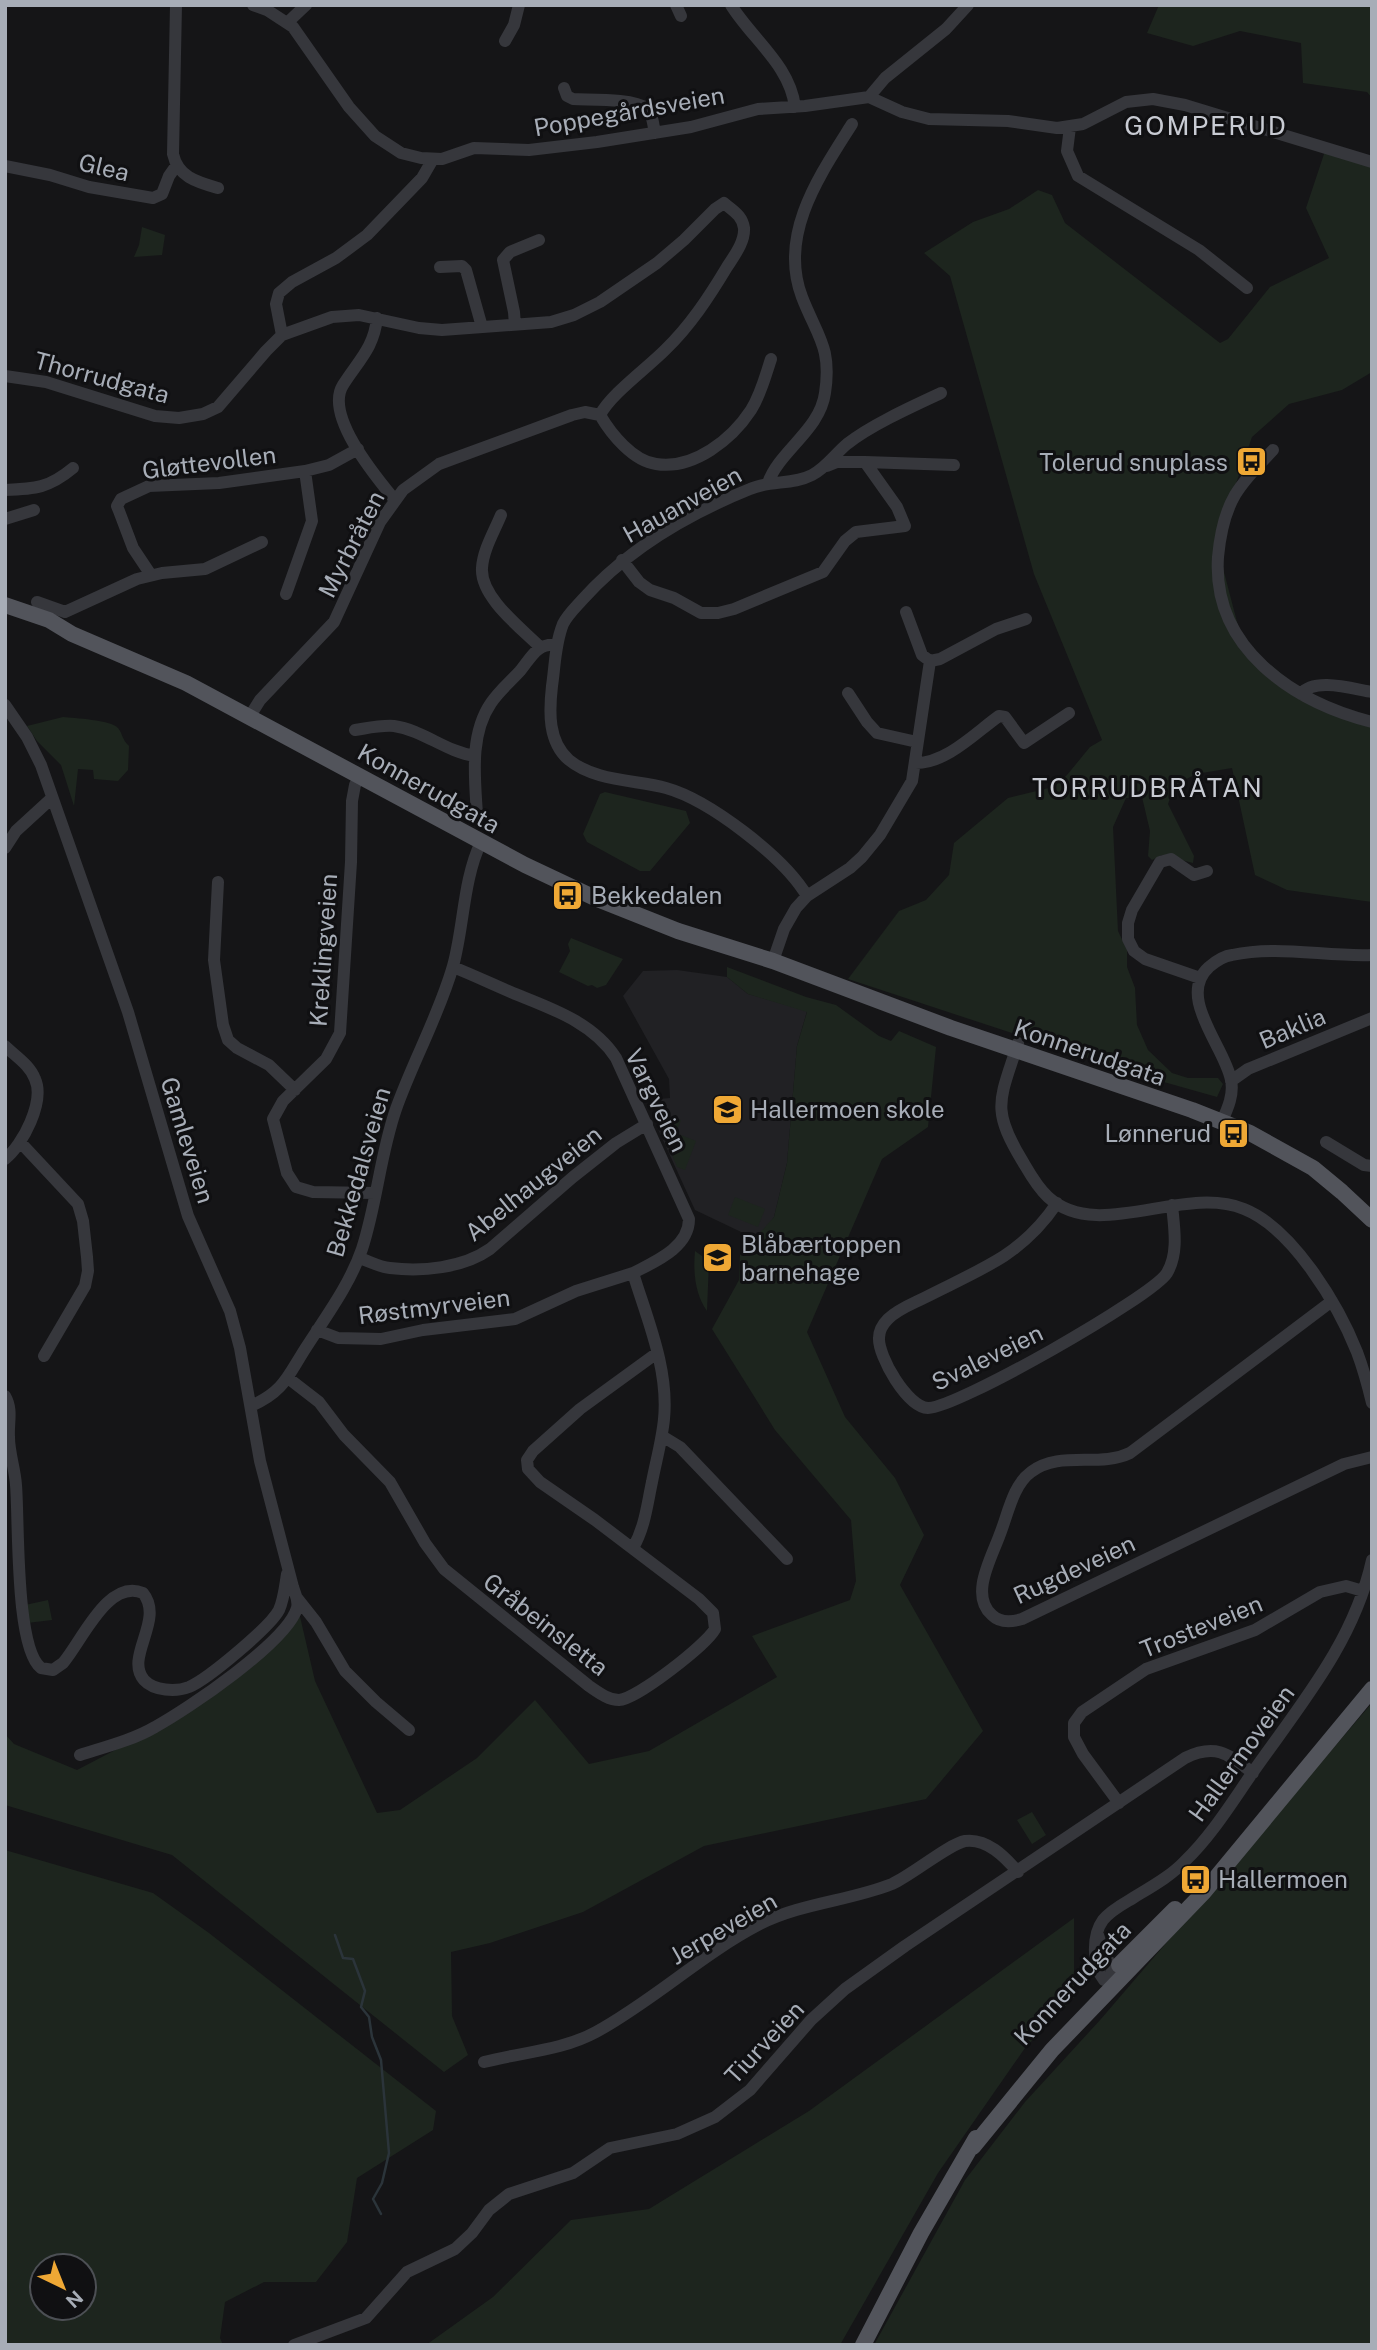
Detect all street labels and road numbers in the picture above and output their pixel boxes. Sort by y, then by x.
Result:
street label: Poppegårdsveien [532,80,726,142]
street label: Glea [76,148,132,186]
street label: Thorrudgata [31,346,173,408]
street label: Gløttevollen [140,440,278,484]
street label: Hauanveien [618,460,746,548]
street label: Myrbråten [312,486,390,602]
street label: Konnerudgata [353,737,505,839]
street label: Kreklingveien [304,872,342,1028]
street label: Baklia [1255,1002,1329,1054]
street label: Konnerudgata [1011,1013,1169,1091]
street label: Vargveien [620,1044,694,1156]
street label: Gamleveien [156,1074,220,1206]
street label: Bekkedalsveien [320,1084,396,1260]
street label: Abelhaugveien [459,1120,607,1246]
street label: Røstmyrveien [356,1283,512,1329]
street label: Svaleveien [927,1318,1047,1396]
street label: Rugdeveien [1009,1529,1139,1609]
street label: Gråbeinsletta [478,1567,614,1681]
street label: Trosteveien [1136,1589,1266,1663]
street label: Hallermoveien [1182,1680,1300,1826]
street label: Jerpeveien [665,1886,781,1970]
street label: Konnerudgata [1008,1916,1136,2050]
street label: Tiurveien [719,1995,809,2089]

